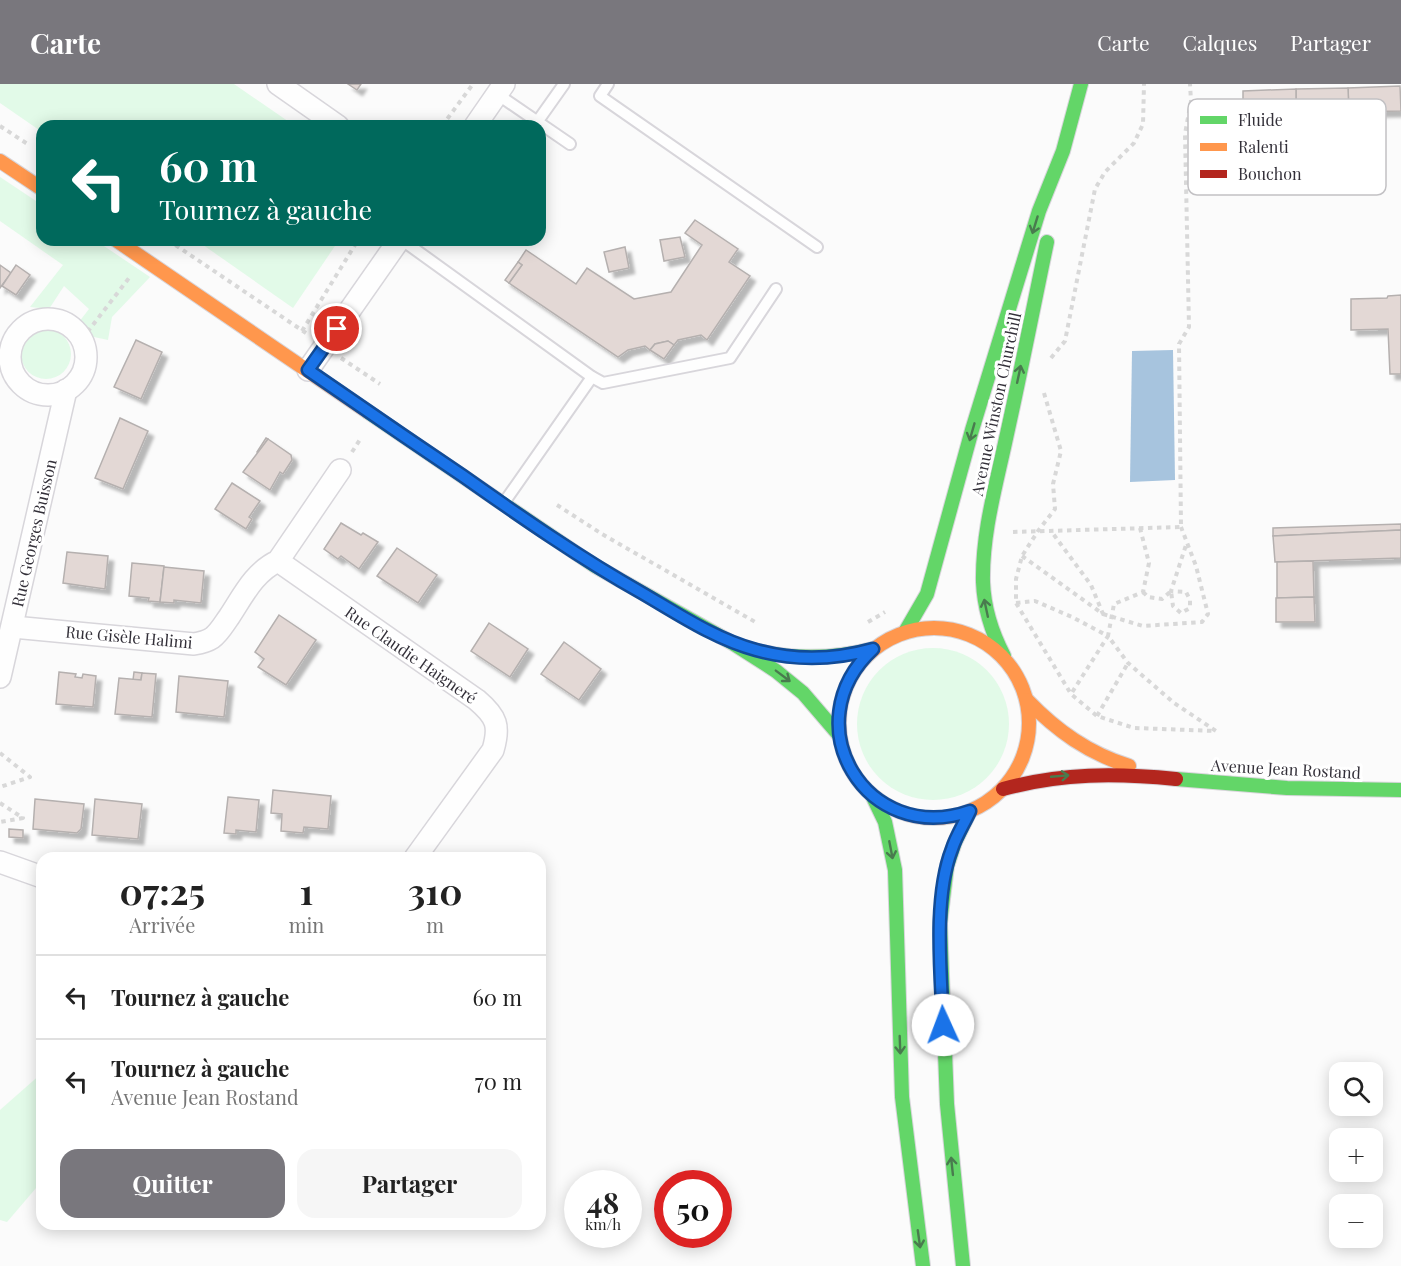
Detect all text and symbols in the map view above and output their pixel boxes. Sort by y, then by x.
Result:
text: Carte [30,24,101,61]
text: Carte [1097,28,1150,56]
text: Calques [1183,28,1257,56]
text: Partager [1290,28,1371,56]
legend [1188,99,1386,195]
text: Fluide [1238,109,1283,130]
text: Ralenti [1238,136,1289,157]
text: 60 m [159,137,257,193]
icon: left [60,144,138,222]
text: Bouchon [1238,163,1302,184]
text: Tournez à gauche [159,191,372,227]
one-way arrow [1029,215,1040,234]
pin [311,303,362,354]
street label: Avenue Winston Churchill [966,310,1025,499]
icon: arrive [320,312,353,345]
one-way arrow [1014,365,1025,384]
one-way arrow [966,422,977,441]
street label: Rue Georges Buisson [6,456,61,609]
one-way arrow [980,598,992,617]
street label: Rue Claudie Haigneré [341,601,481,708]
street label: Rue Gisèle Halimi [65,620,194,653]
one-way arrow [775,670,791,683]
street label: Avenue Jean Rostand [1210,754,1362,783]
one-way arrow [1050,770,1070,781]
one-way arrow [886,840,897,859]
text: 07:25 [120,866,205,914]
text: 1 [300,866,313,914]
text: 310 [408,866,462,914]
text: Arrivée [129,911,195,938]
text: min [289,911,324,938]
text: m [426,911,444,938]
icon: left [60,981,93,1014]
text: Tournez à gauche [111,982,289,1012]
text: 60 m [472,982,522,1012]
position arrow [911,993,975,1057]
one-way arrow [894,1034,905,1054]
text: Tournez à gauche [111,1053,289,1083]
map controls [1329,1062,1383,1248]
button: search [1329,1062,1383,1116]
icon: left [60,1065,93,1098]
text: 70 m [475,1066,522,1096]
text: Avenue Jean Rostand [111,1083,299,1110]
button: + [1329,1128,1383,1182]
button: Quitter [60,1149,285,1218]
button: Partager [297,1149,522,1218]
one-way arrow [946,1157,957,1177]
speed limit sign: 50 [654,1170,732,1248]
text: 48 [587,1182,619,1222]
button: − [1329,1194,1383,1248]
text: km/h [585,1214,621,1234]
one-way arrow [914,1228,925,1248]

